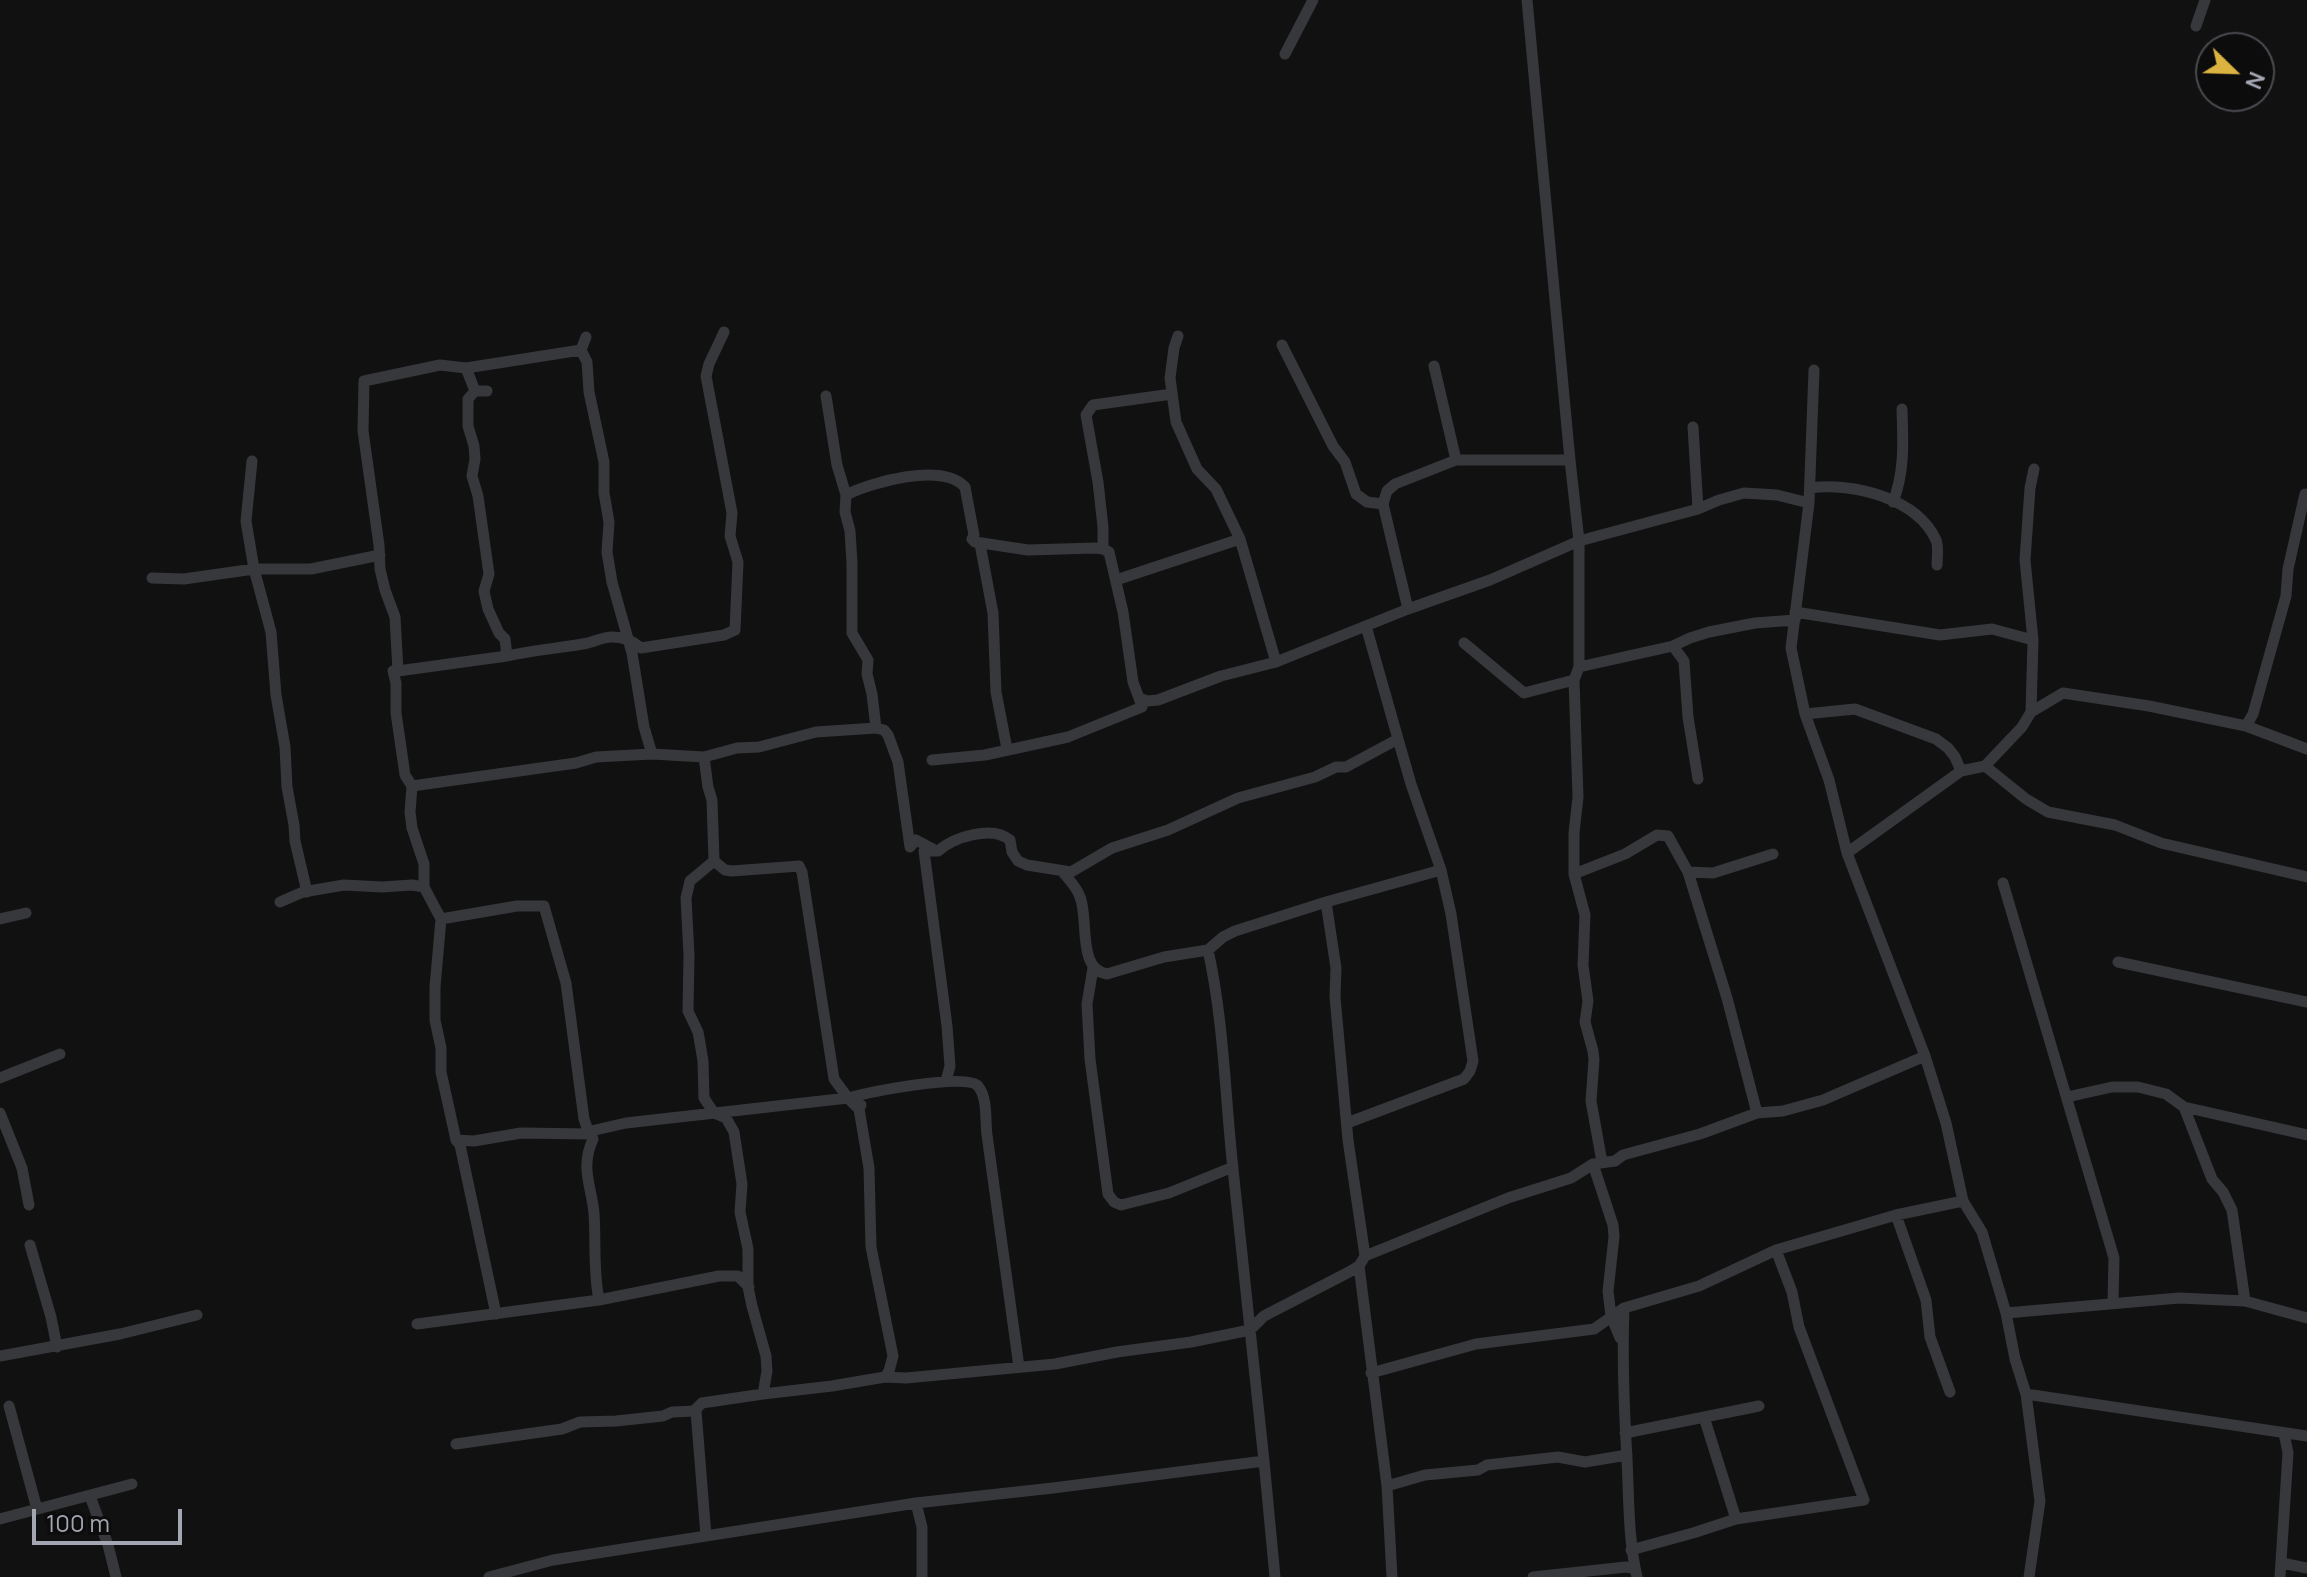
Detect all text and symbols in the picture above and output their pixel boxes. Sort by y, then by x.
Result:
north arrow [2195,32,2275,112]
text: N [2238,67,2272,94]
scale bar [36,1493,186,1543]
text: 100 m [46,1506,110,1539]

